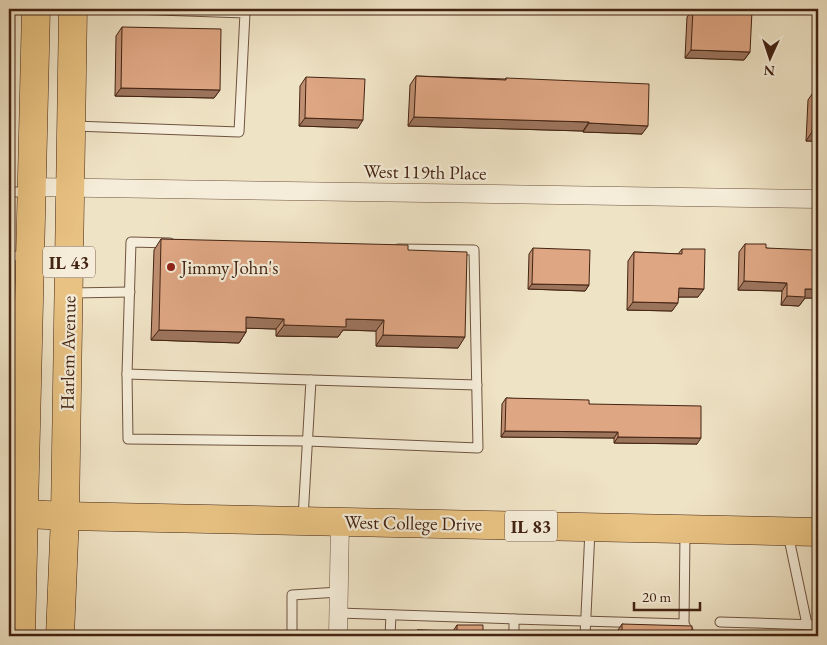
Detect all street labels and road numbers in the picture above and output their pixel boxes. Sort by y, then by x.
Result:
street label: West 119th Place [363,158,487,186]
road number: IL 43 [43,246,95,278]
street label: Harlem Avenue [55,296,81,410]
street label: West College Drive [344,509,482,537]
road number: IL 83 [505,511,557,542]

